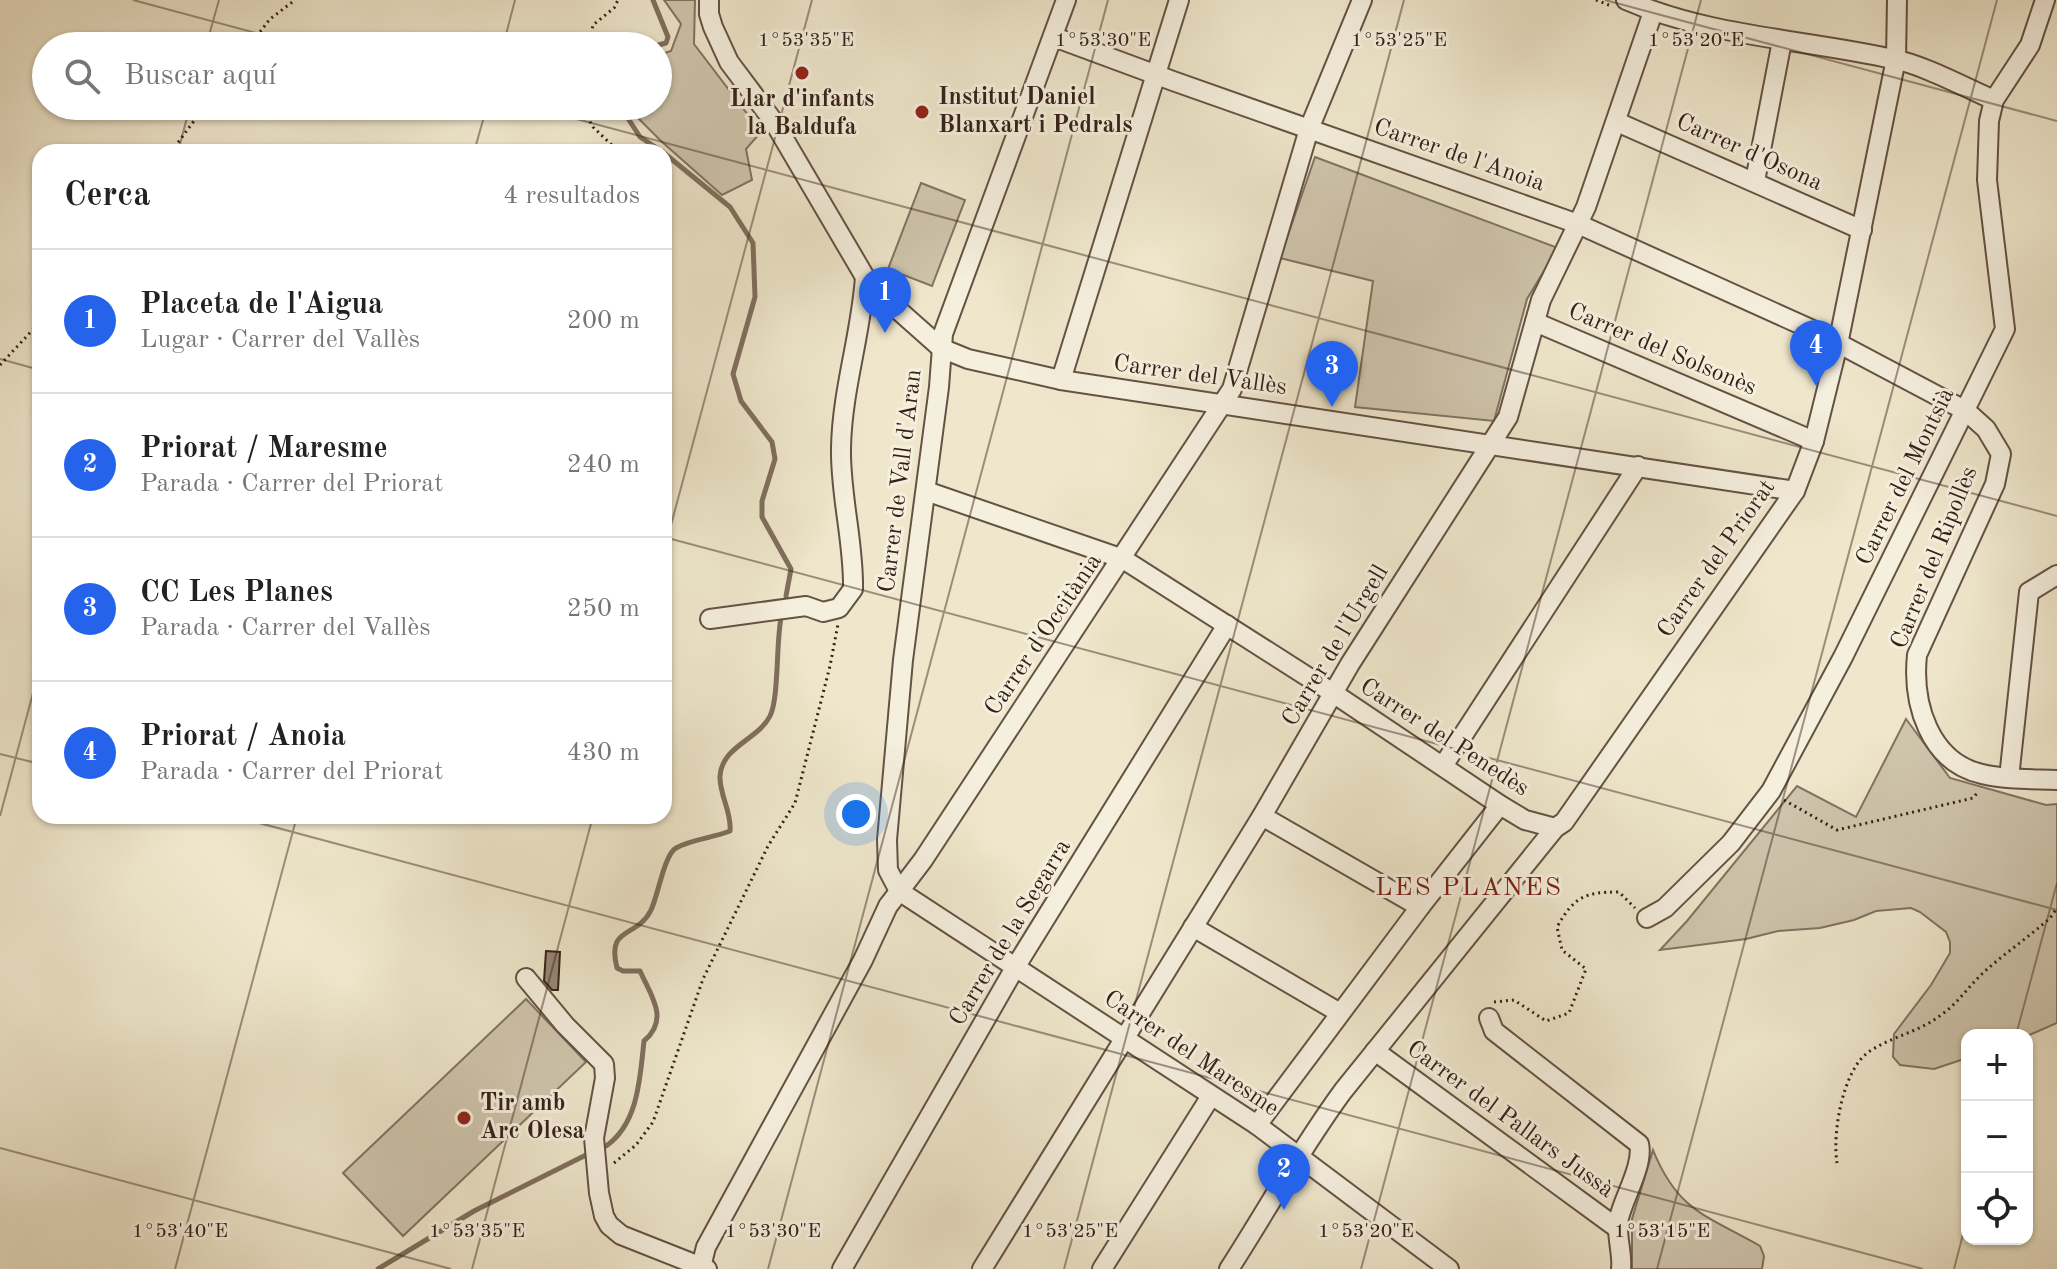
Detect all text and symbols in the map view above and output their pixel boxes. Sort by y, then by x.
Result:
text: 1°53'35"E [758,31,854,51]
text: 1°53'30"E [1055,31,1151,51]
text: 1°53'25"E [1351,31,1447,51]
text: 1°53'20"E [1648,31,1744,51]
search box [32,32,672,120]
icon: search [60,54,104,98]
text: Buscar aquí [124,61,276,91]
marker: Llar d'infants la Baldufa [793,64,811,82]
place label: Institut Daniel Blanxart i Pedrals [938,86,1133,138]
place label: Llar d'infants la Baldufa [730,88,874,140]
marker: Institut Daniel Blanxart i Pedrals [913,103,931,121]
street label: Carrer d'Osona [1672,110,1826,196]
street label: Carrer de l'Anoia [1370,115,1548,197]
text: Cerca [64,179,150,213]
text: 4 resultados [503,183,640,209]
pin: 1 [859,267,911,333]
text: Placeta de l'Aigua [140,290,383,320]
street label: Carrer del Solsonès [1564,299,1760,401]
text: 1 [82,308,98,334]
text: 200 m [567,308,640,334]
pin: 4 [1790,320,1842,386]
text: Lugar · Carrer del Vallès [140,327,420,353]
pin: 3 [1306,341,1358,407]
street label: Carrer del Vallès [1112,352,1288,400]
street label: Carrer de Vall d'Aran [875,368,927,594]
street label: Carrer del Montsià [1853,384,1959,569]
text: Priorat / Maresme [140,434,388,464]
text: 2 [82,452,98,478]
text: 240 m [567,452,640,478]
street label: Carrer del Ripollès [1887,463,1983,653]
text: Parada · Carrer del Priorat [140,471,443,497]
street label: Carrer del Priorat [1654,476,1780,642]
street label: Carrer d'Occitània [981,550,1107,720]
street label: Carrer de l'Urgell [1279,561,1393,731]
text: CC Les Planes [140,578,333,608]
text: 3 [82,596,98,622]
text: 250 m [567,596,640,622]
text: Parada · Carrer del Vallès [140,615,431,641]
street label: Carrer del Penedès [1355,675,1533,801]
text: Priorat / Anoia [140,722,346,752]
text: 4 [82,740,98,766]
text: 430 m [567,740,640,766]
text: Parada · Carrer del Priorat [140,759,443,785]
your location [836,794,876,834]
street label: Carrer de la Segarra [946,835,1076,1030]
district label: LES PLANES [1375,875,1563,901]
street label: Carrer del Maresme [1099,987,1283,1121]
map controls [1961,1029,2033,1245]
button: + [1961,1029,2033,1101]
street label: Carrer del Pallars Jussà [1402,1037,1618,1203]
place label: Tir amb Arc Olesa [480,1092,585,1144]
button: − [1961,1101,2033,1173]
marker: Tir amb Arc Olesa [455,1109,473,1127]
pin: 2 [1258,1144,1310,1210]
button: locate [1961,1173,2033,1245]
text: 1°53'40"E [132,1222,228,1242]
text: 1°53'35"E [429,1222,525,1242]
text: 1°53'30"E [725,1222,821,1242]
text: 1°53'25"E [1022,1222,1118,1242]
text: 1°53'20"E [1318,1222,1414,1242]
text: 1°53'15"E [1614,1222,1710,1242]

